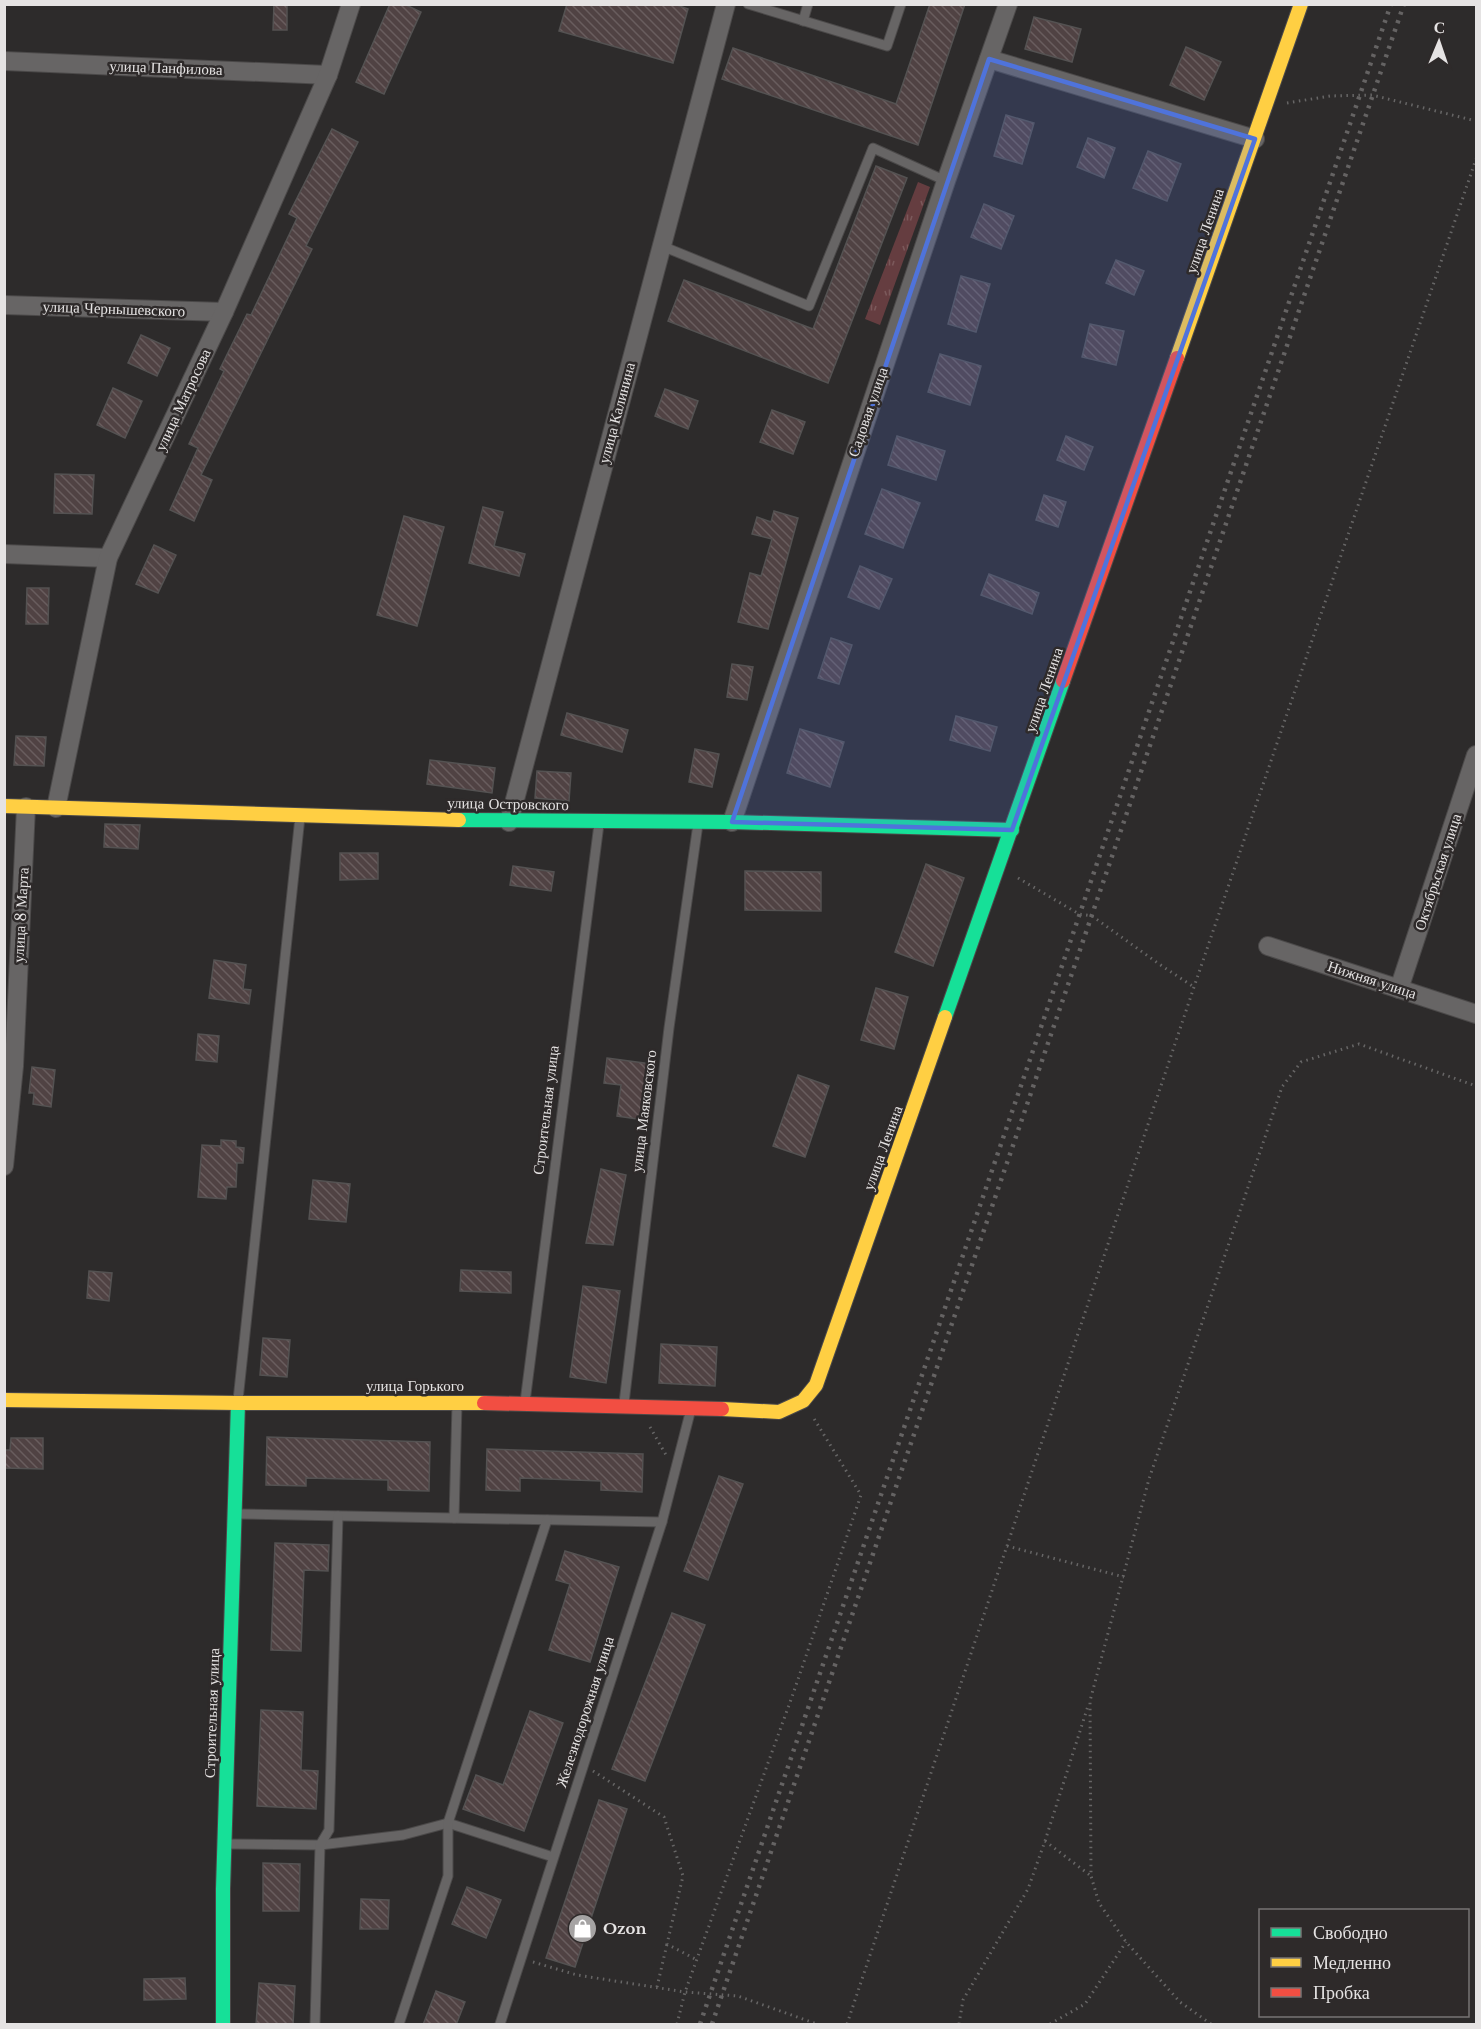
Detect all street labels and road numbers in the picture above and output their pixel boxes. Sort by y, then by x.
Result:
street label: улица Панфилова [109,56,223,79]
street label: улица Ленина [1181,185,1228,276]
street label: улица Чернышевского [42,297,186,320]
street label: улица Матросова [151,345,215,454]
street label: улица Калинина [594,360,639,466]
street label: Садовая улица [843,364,892,459]
street label: улица Ленина [1020,644,1067,735]
street label: улица Островского [447,793,569,814]
street label: Октябрьская улица [1410,811,1465,933]
street label: улица 8 Марта [9,866,33,963]
street label: Нижняя улица [1325,956,1419,1003]
street label: Строительная улица [528,1044,563,1176]
street label: улица Маяковского [627,1049,660,1173]
street label: улица Ленина [858,1103,907,1193]
street label: улица Горького [366,1376,464,1395]
street label: Железнодорожная улица [551,1634,618,1790]
street label: Строительная улица [200,1647,223,1778]

